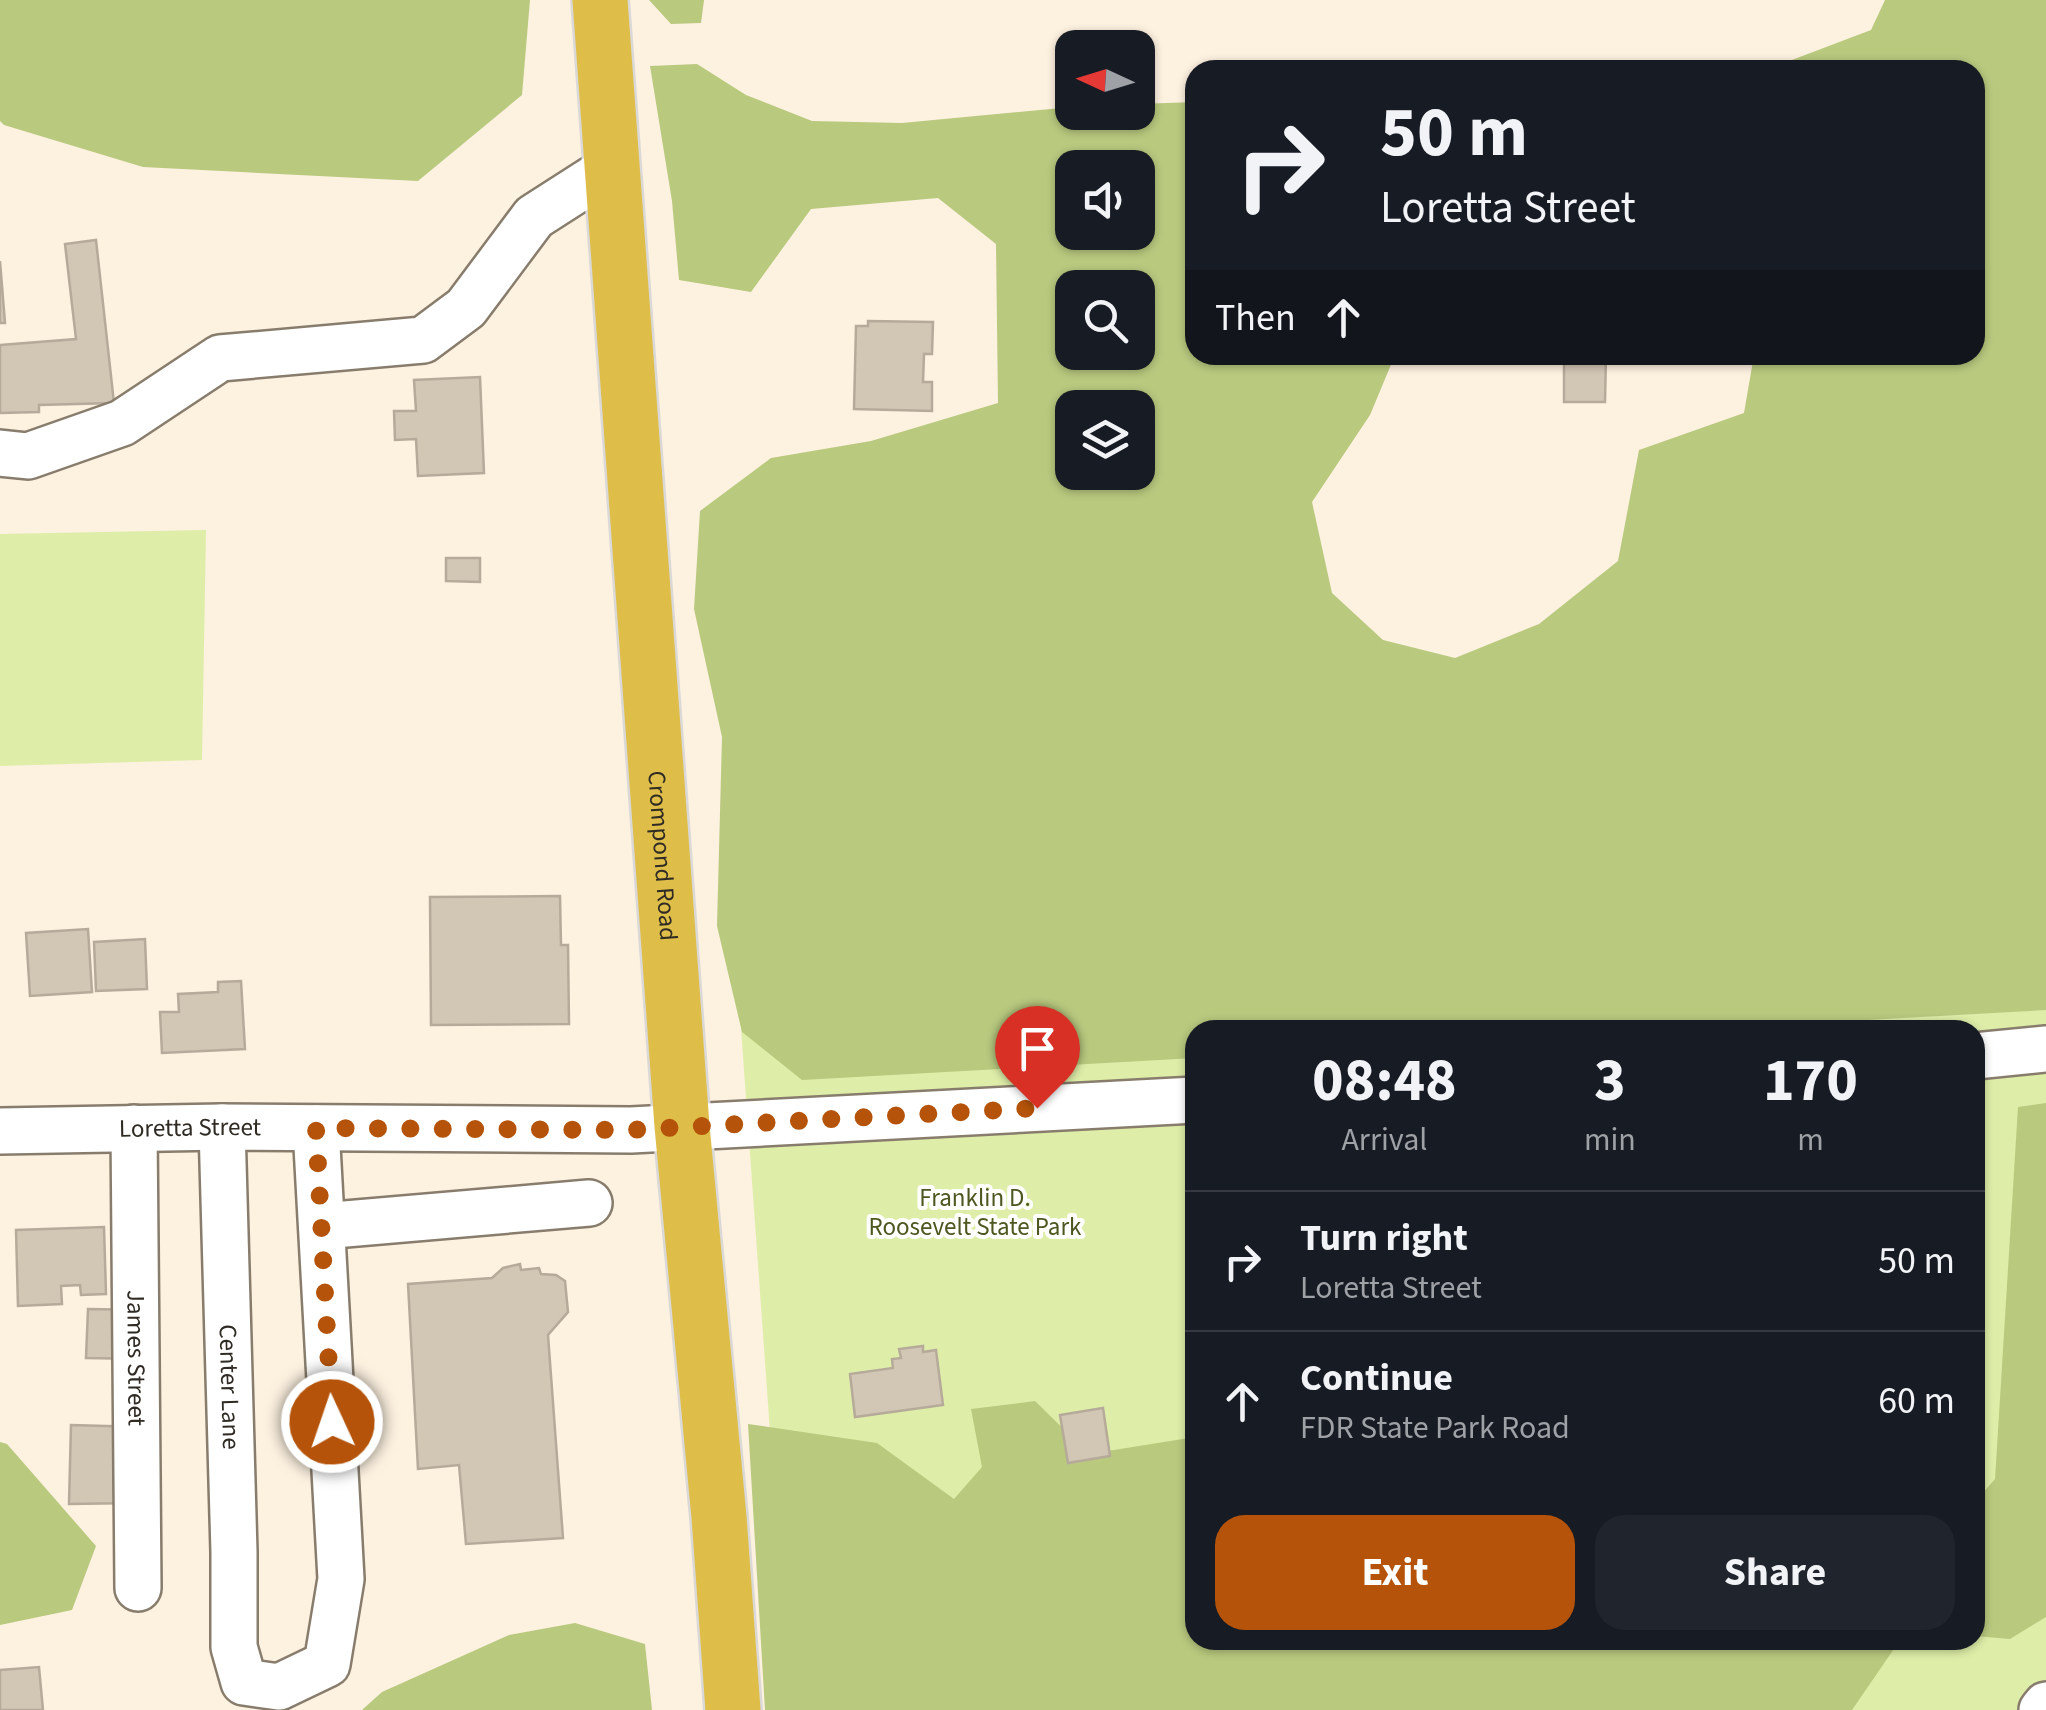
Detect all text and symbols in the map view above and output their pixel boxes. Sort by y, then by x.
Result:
north arrow [1055,30,1155,130]
map controls [1055,30,1155,490]
text: 50 m [1380,83,1528,183]
icon: right [1215,100,1345,230]
button: sound [1055,150,1155,250]
text: Loretta Street [1380,176,1636,240]
button: search [1055,270,1155,370]
icon: ahead [1316,290,1371,345]
text: Then [1215,291,1296,345]
button: layers [1055,390,1155,490]
street label: Crompond Road [638,769,686,942]
pin [995,1006,1080,1109]
icon: arrive [1010,1021,1065,1076]
text: 08:48 [1312,1039,1457,1124]
text: 3 [1594,1039,1626,1124]
text: 170 [1763,1039,1858,1124]
street label: Loretta Street [119,1109,262,1147]
text: Arrival [1341,1117,1427,1163]
text: min [1584,1117,1636,1163]
text: m [1797,1117,1824,1163]
park label: Franklin D. Roosevelt State Park [868,1180,1082,1245]
text: Turn right [1300,1211,1468,1265]
icon: right [1215,1234,1270,1289]
text: 50 m [1878,1234,1955,1288]
text: Loretta Street [1300,1265,1482,1311]
street label: James Street [117,1290,155,1427]
street label: Center Lane [210,1324,249,1450]
text: Continue [1300,1351,1453,1405]
position arrow [280,1370,384,1474]
icon: ahead [1215,1374,1270,1429]
text: 60 m [1878,1374,1955,1428]
text: FDR State Park Road [1300,1405,1570,1451]
button: Exit [1215,1515,1575,1630]
button: Share [1595,1515,1955,1630]

